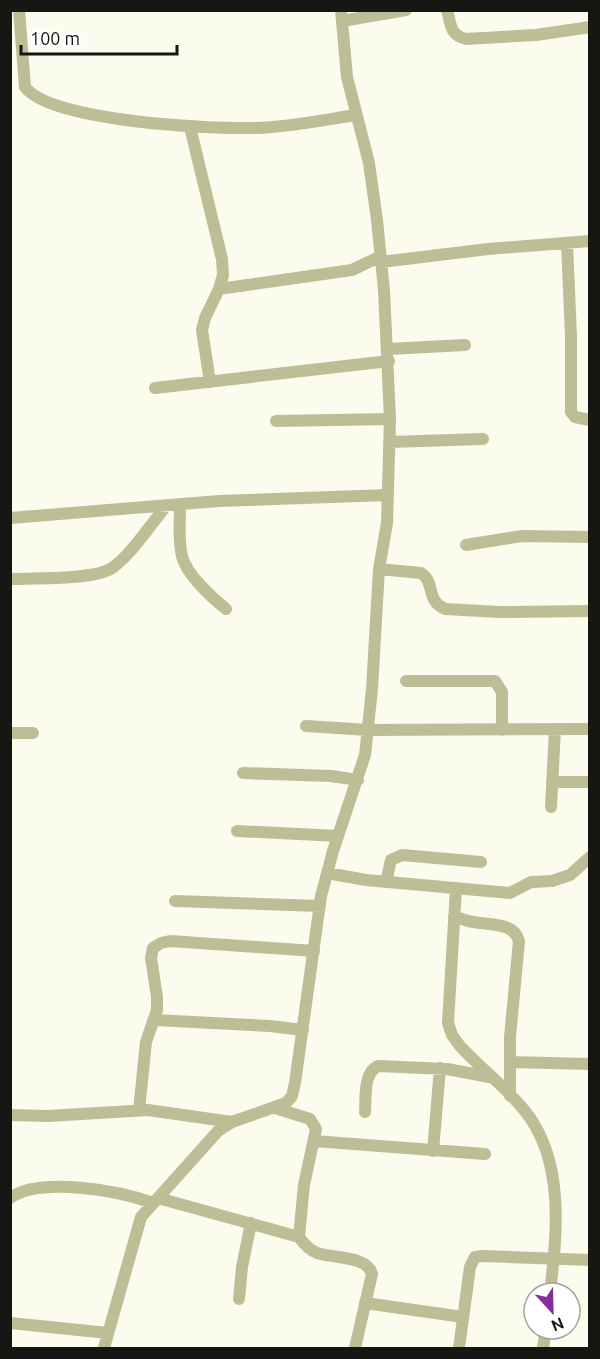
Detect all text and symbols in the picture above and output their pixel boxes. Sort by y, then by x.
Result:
scale bar [21,18,177,56]
text: 100 m [30,28,80,48]
north arrow [522,1281,582,1341]
text: N [549,1314,567,1335]

